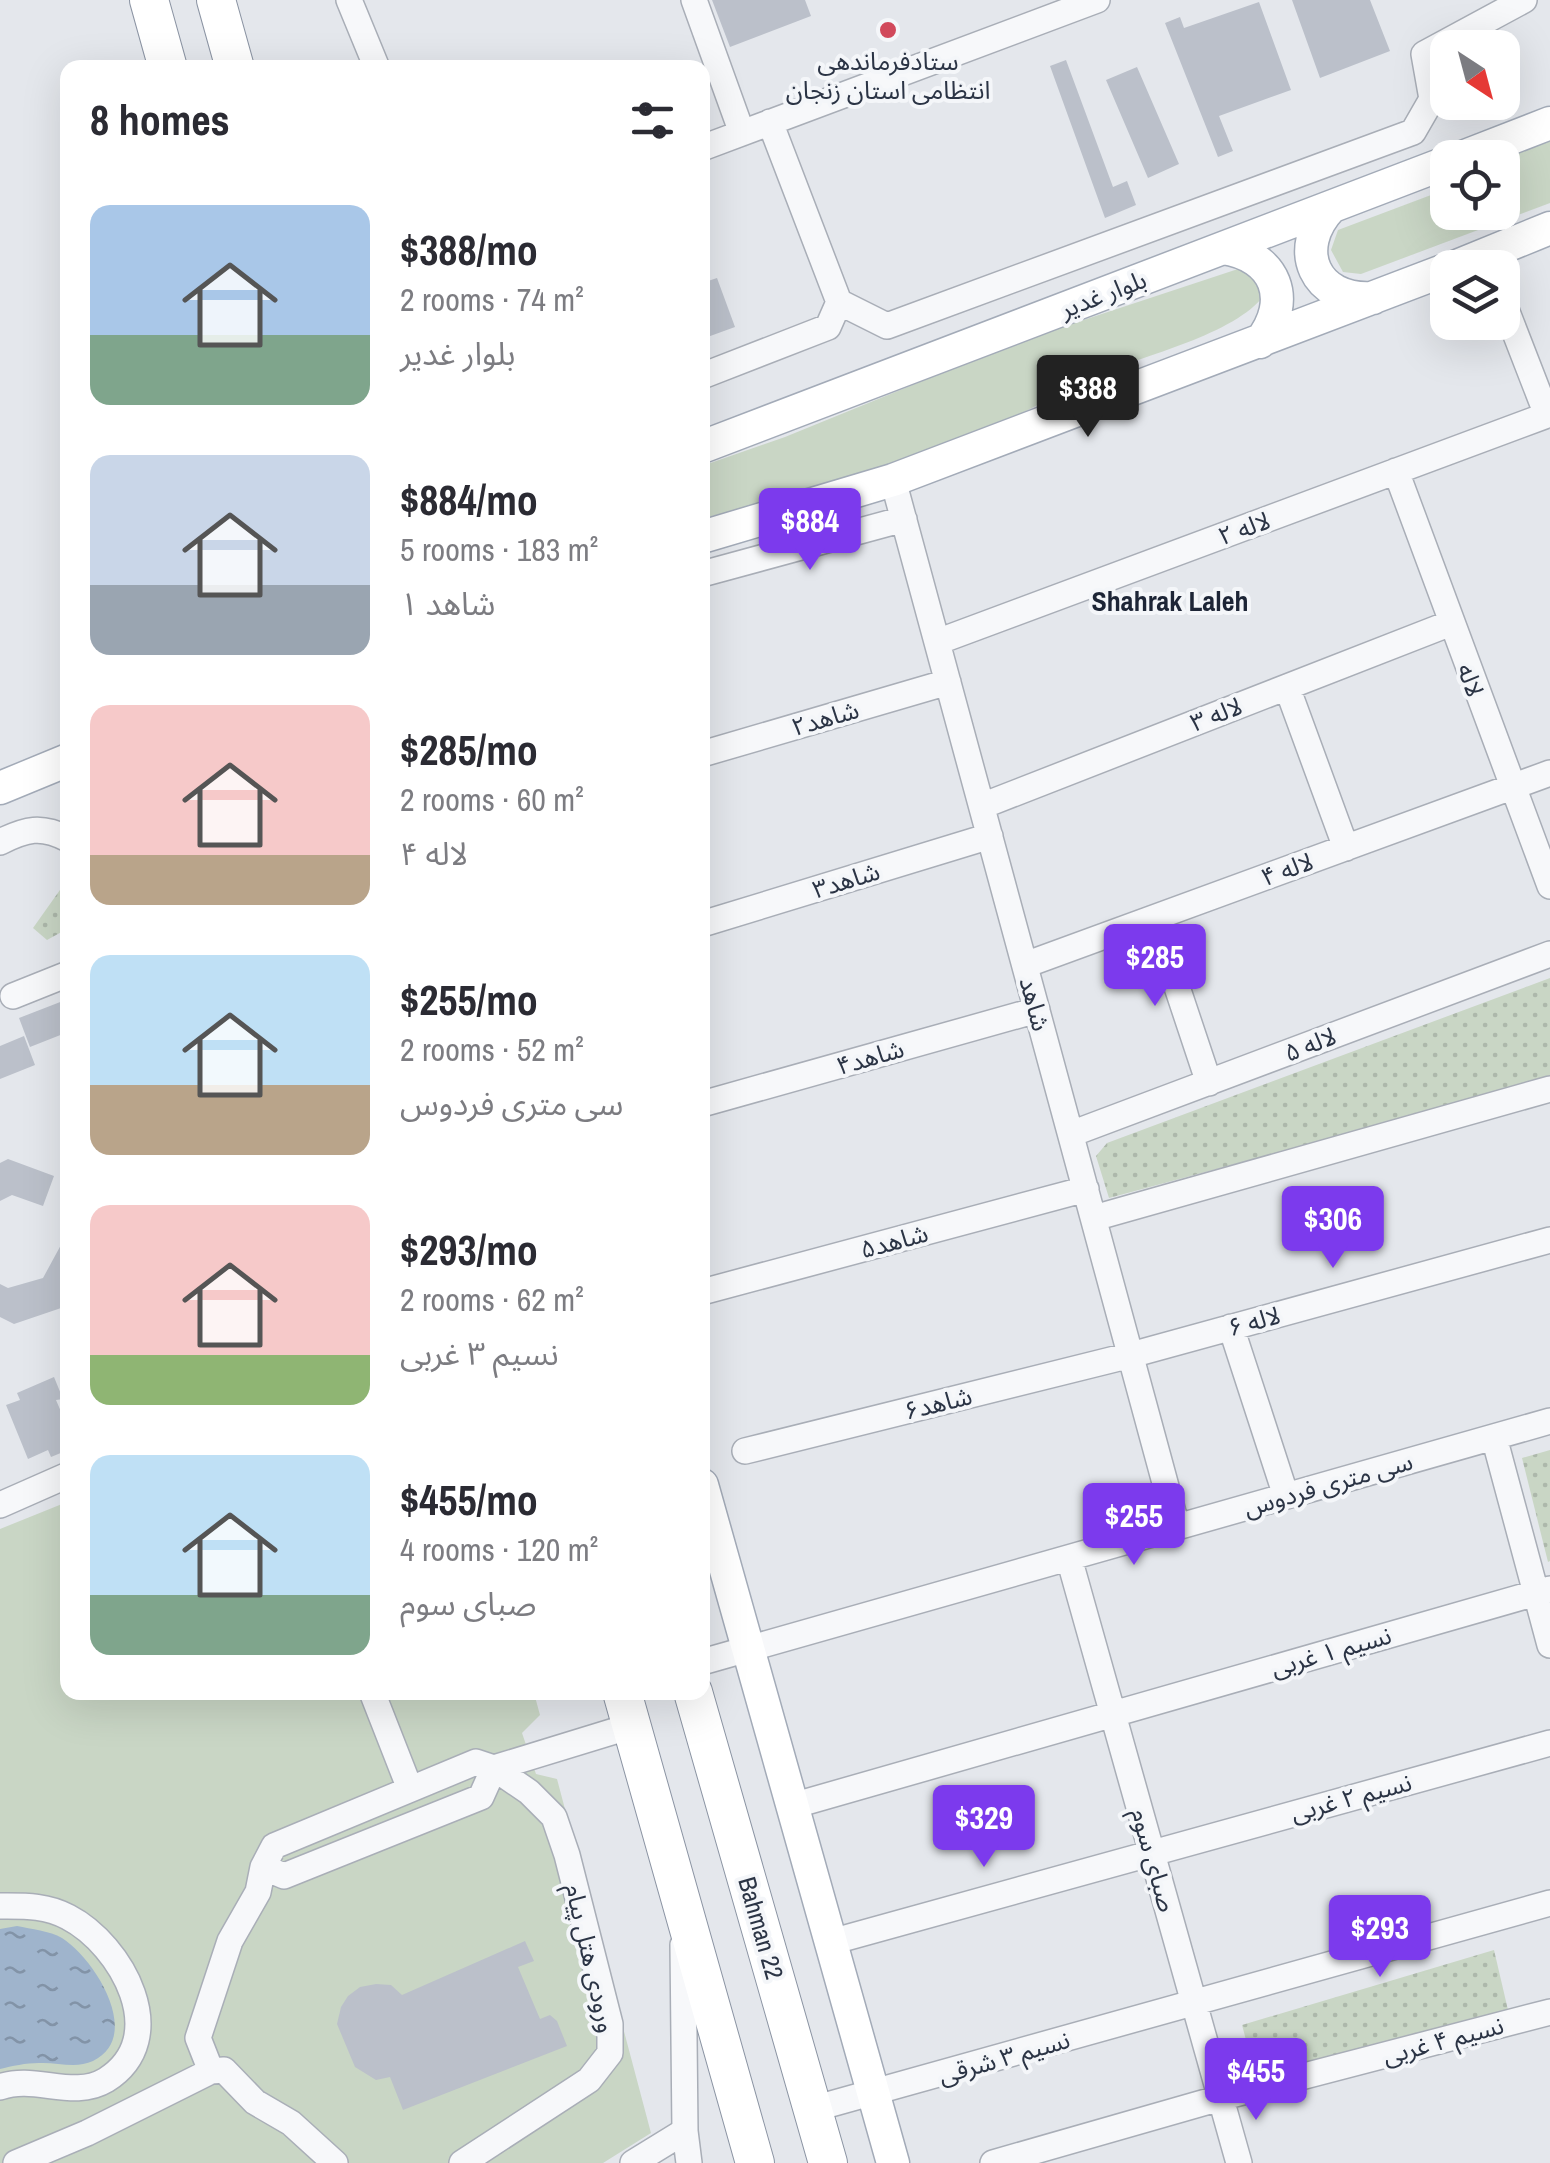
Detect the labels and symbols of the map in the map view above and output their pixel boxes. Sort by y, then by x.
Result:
marker: ستادفرماندهی انتظامی استان زنجان [877,19,899,41]
north arrow [1430,30,1520,120]
place label: ستادفرماندهی انتظامی استان زنجان [786,44,990,107]
street label: بلوار غدیر [1054,262,1151,326]
pin: $388 [1029,355,1147,440]
pin: $884 [751,488,869,573]
street label: لاله ۲ [1213,503,1275,553]
district label: Shahrak Laleh [1092,582,1248,620]
street label: لاله [1449,659,1493,701]
street label: لاله ۳ [1185,689,1247,739]
street label: شاهد۲ [787,692,863,744]
street label: لاله ۴ [1256,844,1318,894]
street label: شاهد۳ [808,854,884,906]
pin: $285 [1096,924,1214,1009]
street label: شاهد [1012,973,1058,1035]
street label: لاله ۵ [1279,1019,1341,1069]
street label: شاهد۴ [832,1031,908,1083]
pin: $306 [1274,1186,1392,1271]
street label: شاهد۵ [856,1216,932,1266]
street label: لاله ۶ [1224,1298,1284,1344]
street label: شاهد۶ [900,1378,976,1428]
street label: سی متری فردوس [1239,1444,1417,1524]
pin: $255 [1075,1483,1193,1568]
street label: نسیم ۱ غربی [1267,1618,1396,1687]
street label: نسیم ۲ غربی [1287,1765,1416,1832]
pin: $329 [925,1785,1043,1870]
street label: صبای سوم [1120,1804,1185,1917]
street label: Bahman 22 [730,1873,792,1983]
street label: ورودی هتل پیام [554,1880,625,2037]
pin: $293 [1321,1895,1439,1980]
street label: نسیم ۴ غربی [1379,2008,1508,2075]
street label: نسیم ۳ شرقی [934,2022,1075,2095]
pin: $455 [1197,2038,1315,2123]

